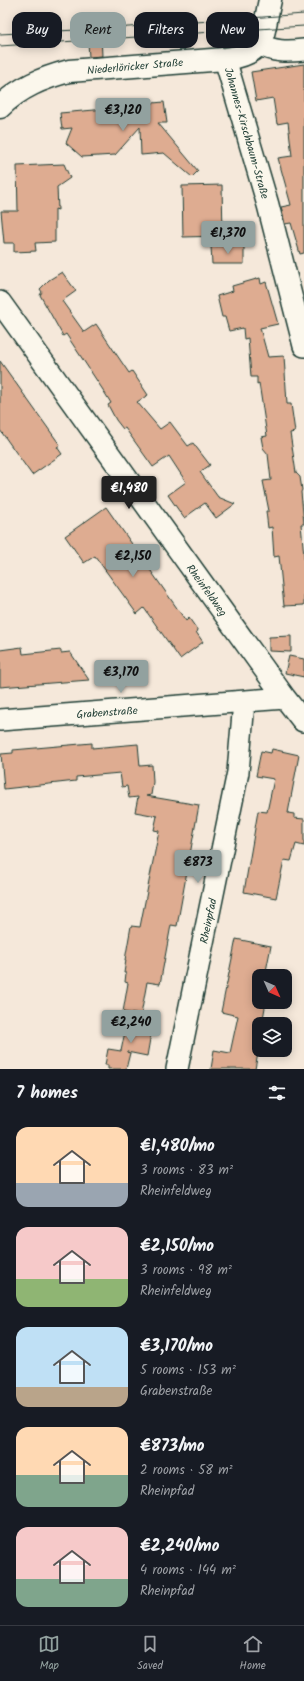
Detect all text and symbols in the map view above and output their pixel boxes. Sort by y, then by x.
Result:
chip: Buy [12,12,62,48]
chip: Rent [70,12,126,48]
chip: Filters [134,12,198,48]
chip: New [206,12,259,48]
street label: Niederlöricker Straße [86,54,184,80]
street label: Johannes-Kirschbaum-Straße [219,65,273,201]
pin: €3,120 [90,98,156,132]
text: €3,120 [105,100,141,121]
pin: €1,370 [195,221,261,255]
text: €1,370 [210,223,246,244]
pin: €1,480 [96,476,162,510]
text: €1,480 [111,478,148,499]
pin: €2,150 [100,544,166,578]
text: €2,150 [115,546,151,567]
street label: Rheinfeldweg [181,561,231,620]
pin: €3,170 [88,660,154,694]
text: €3,170 [103,662,139,683]
street label: Grabenstraße [76,702,138,724]
pin: €873 [174,850,222,884]
text: €873 [183,852,213,873]
street label: Rheinpfad [195,896,223,945]
north arrow [252,969,292,1009]
map controls [252,969,292,1057]
pin: €2,240 [98,1010,164,1044]
text: €2,240 [111,1012,151,1033]
button: layers [252,1017,292,1057]
text: 7 homes [16,1080,78,1107]
icon: filters [266,1082,288,1104]
text: €1,480/mo [140,1133,215,1160]
icon: home [48,1143,96,1191]
text: 3 rooms · 83 m² [140,1160,233,1181]
text: Rheinfeldweg [140,1181,212,1202]
text: €2,150/mo [140,1233,214,1260]
icon: home [48,1243,96,1291]
text: 3 rooms · 98 m² [140,1260,232,1281]
text: Rheinfeldweg [140,1281,212,1302]
text: €3,170/mo [140,1333,213,1360]
icon: home [48,1343,96,1391]
text: 5 rooms · 153 m² [140,1360,236,1381]
text: Grabenstraße [140,1381,212,1402]
text: €873/mo [140,1433,205,1460]
icon: home [48,1443,96,1491]
text: 2 rooms · 58 m² [140,1460,233,1481]
text: Rheinpfad [140,1481,194,1502]
text: €2,240/mo [140,1533,220,1560]
icon: home [48,1543,96,1591]
text: 4 rooms · 144 m² [140,1560,236,1581]
text: Rheinpfad [140,1581,194,1602]
tab: Map [38,1633,60,1675]
tab: Saved [137,1633,163,1675]
tab: Home [240,1633,266,1675]

